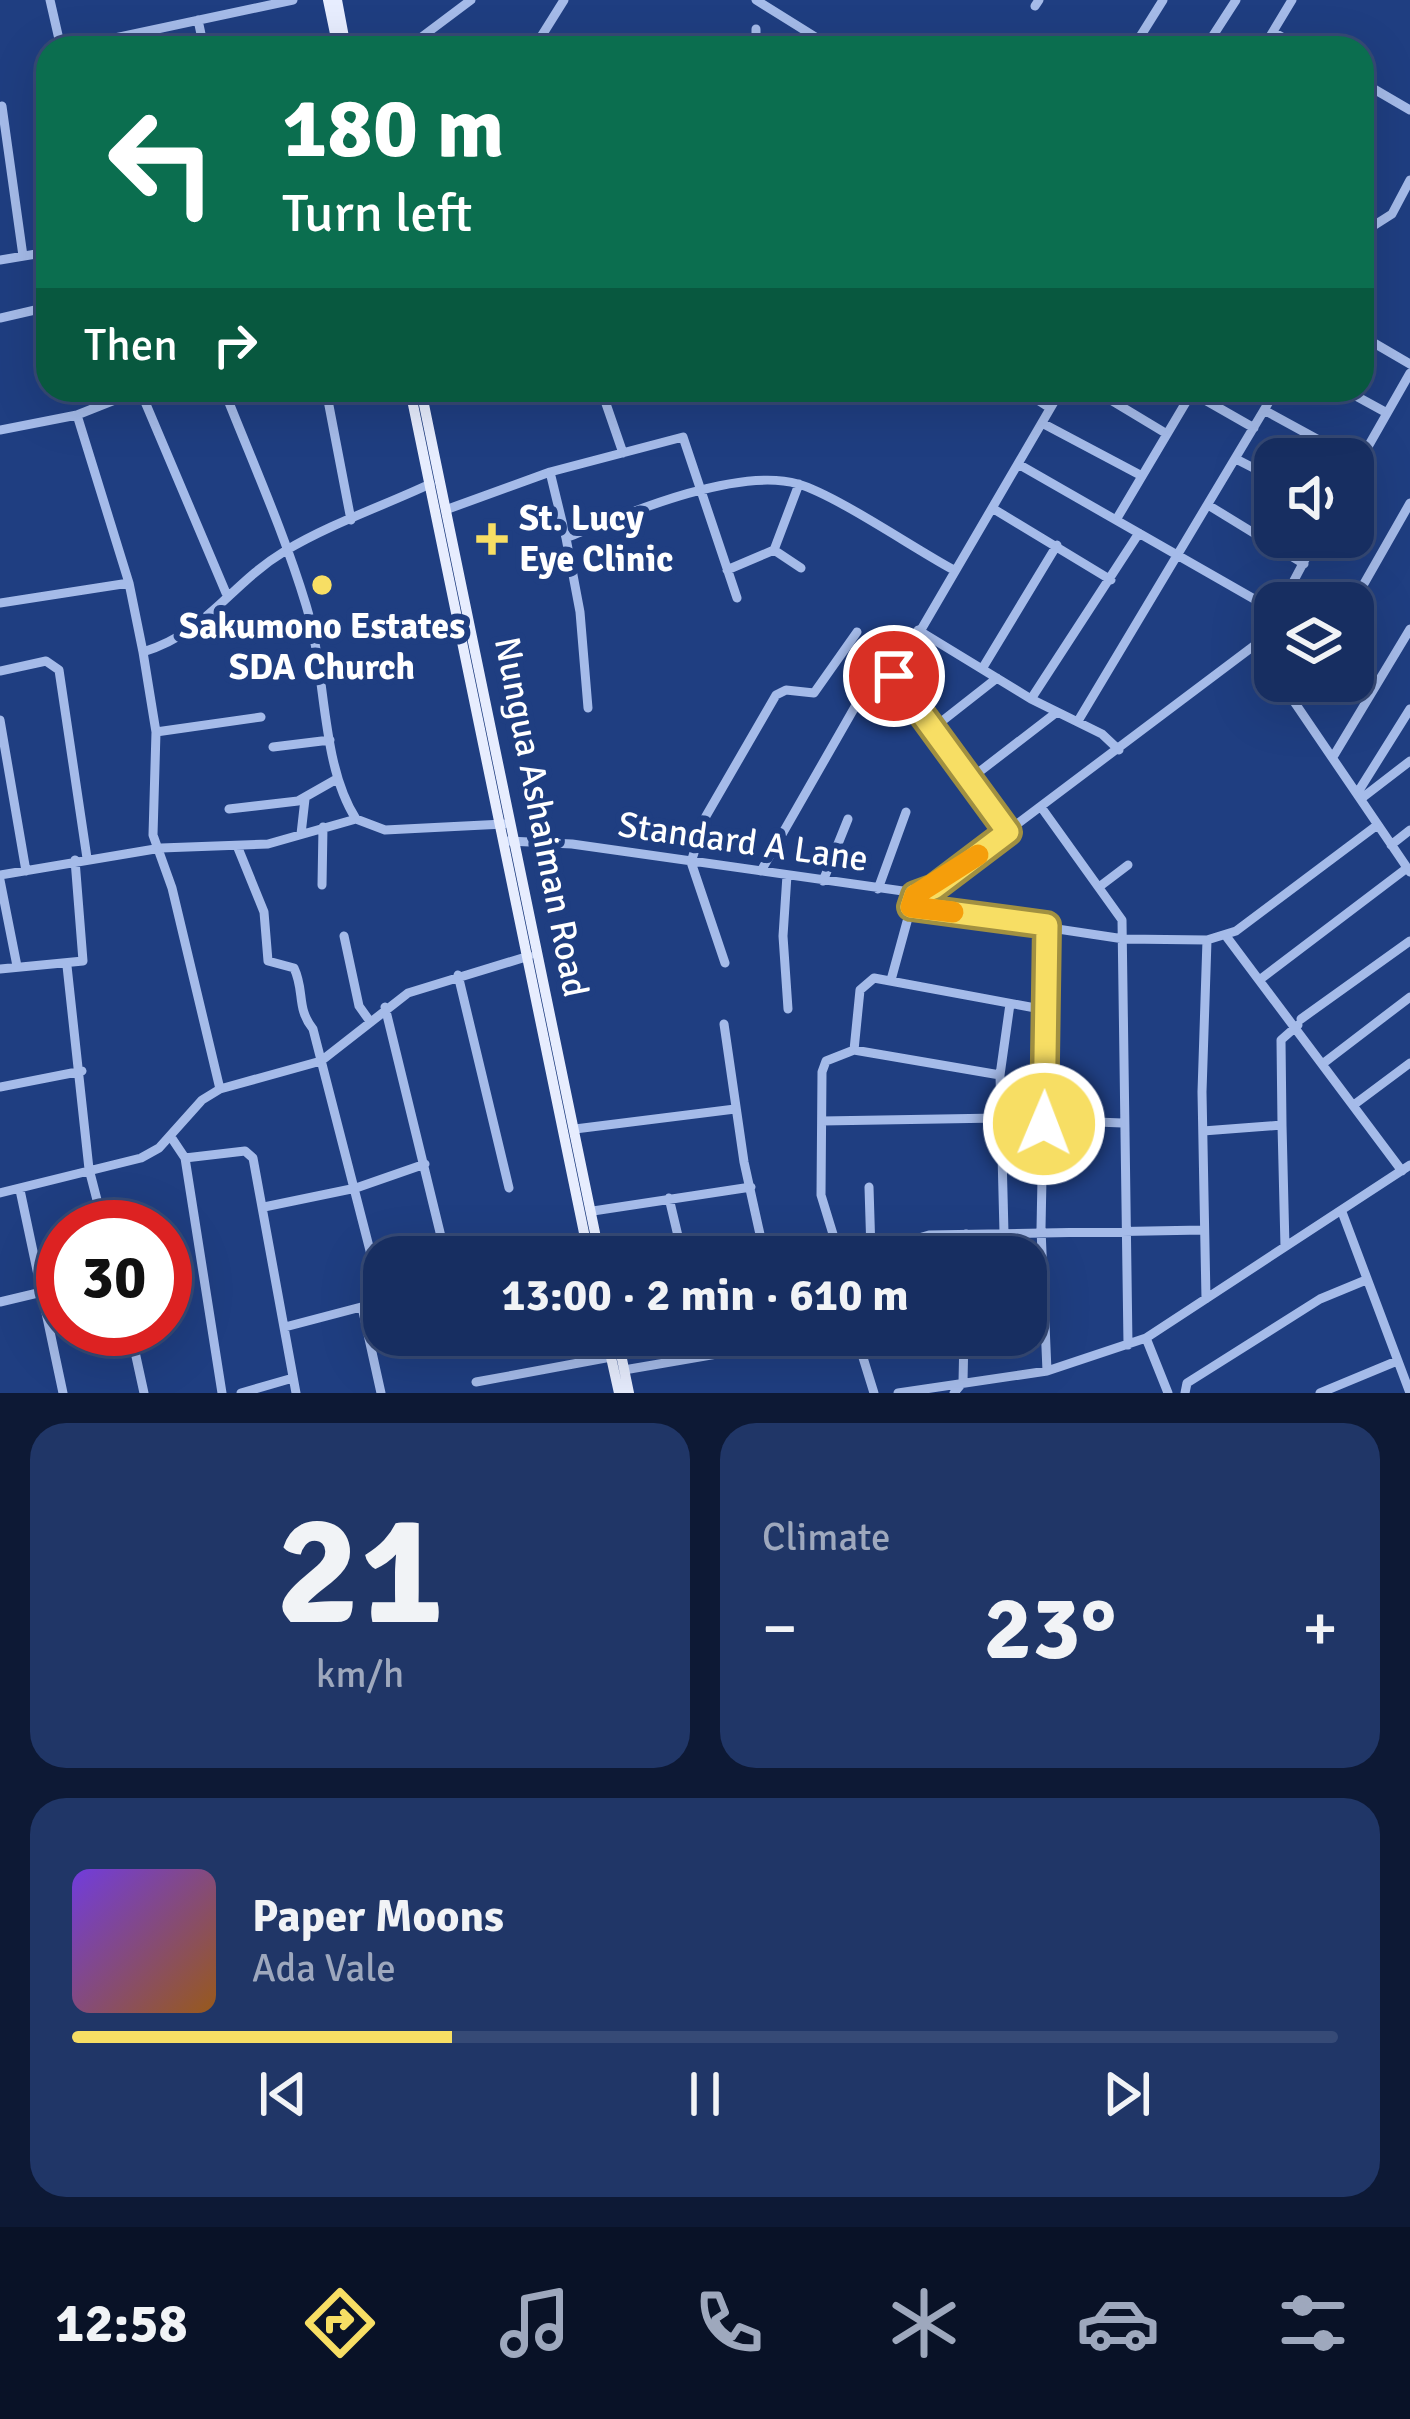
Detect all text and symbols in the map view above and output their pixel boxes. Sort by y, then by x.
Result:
text: 180 m [282,77,504,181]
icon: left [84,84,240,240]
text: Turn left [282,180,472,247]
icon: right [202,312,268,378]
text: Then [84,318,178,373]
map controls [1254,438,1374,702]
button: sound [1254,438,1374,558]
place label: St. Lucy Eye Clinic [519,496,673,582]
marker: St. Lucy Eye Clinic [476,523,508,555]
marker: Sakumono Estates SDA Church [309,572,335,598]
button: layers [1254,582,1374,702]
place label: Sakumono Estates SDA Church [179,604,465,690]
pin [843,625,945,727]
street label: Nungua Ashaiman Road [484,633,598,1001]
icon: arrive [861,643,927,709]
street label: Standard A Lane [615,802,871,882]
position arrow [981,1061,1107,1187]
speed limit sign: 30 [36,1200,192,1356]
text: 13:00 · 2 min · 610 m [501,1268,909,1323]
text: 21 [276,1475,444,1668]
text: Climate [762,1513,891,1561]
text: 23° [983,1573,1117,1684]
text: − [762,1588,798,1669]
text: + [1302,1588,1338,1669]
text: km/h [316,1650,404,1698]
text: Paper Moons [252,1889,504,1944]
text: Ada Vale [252,1944,396,1992]
icon: previous [250,2061,316,2127]
icon: pause [672,2061,738,2127]
icon: next [1094,2061,1160,2127]
icon: directions [298,2281,382,2365]
icon: music [493,2281,577,2365]
icon: phone [687,2281,771,2365]
icon: climate [882,2281,966,2365]
icon: car [1076,2281,1160,2365]
icon: filters [1271,2281,1355,2365]
text: 12:58 [55,2290,188,2357]

